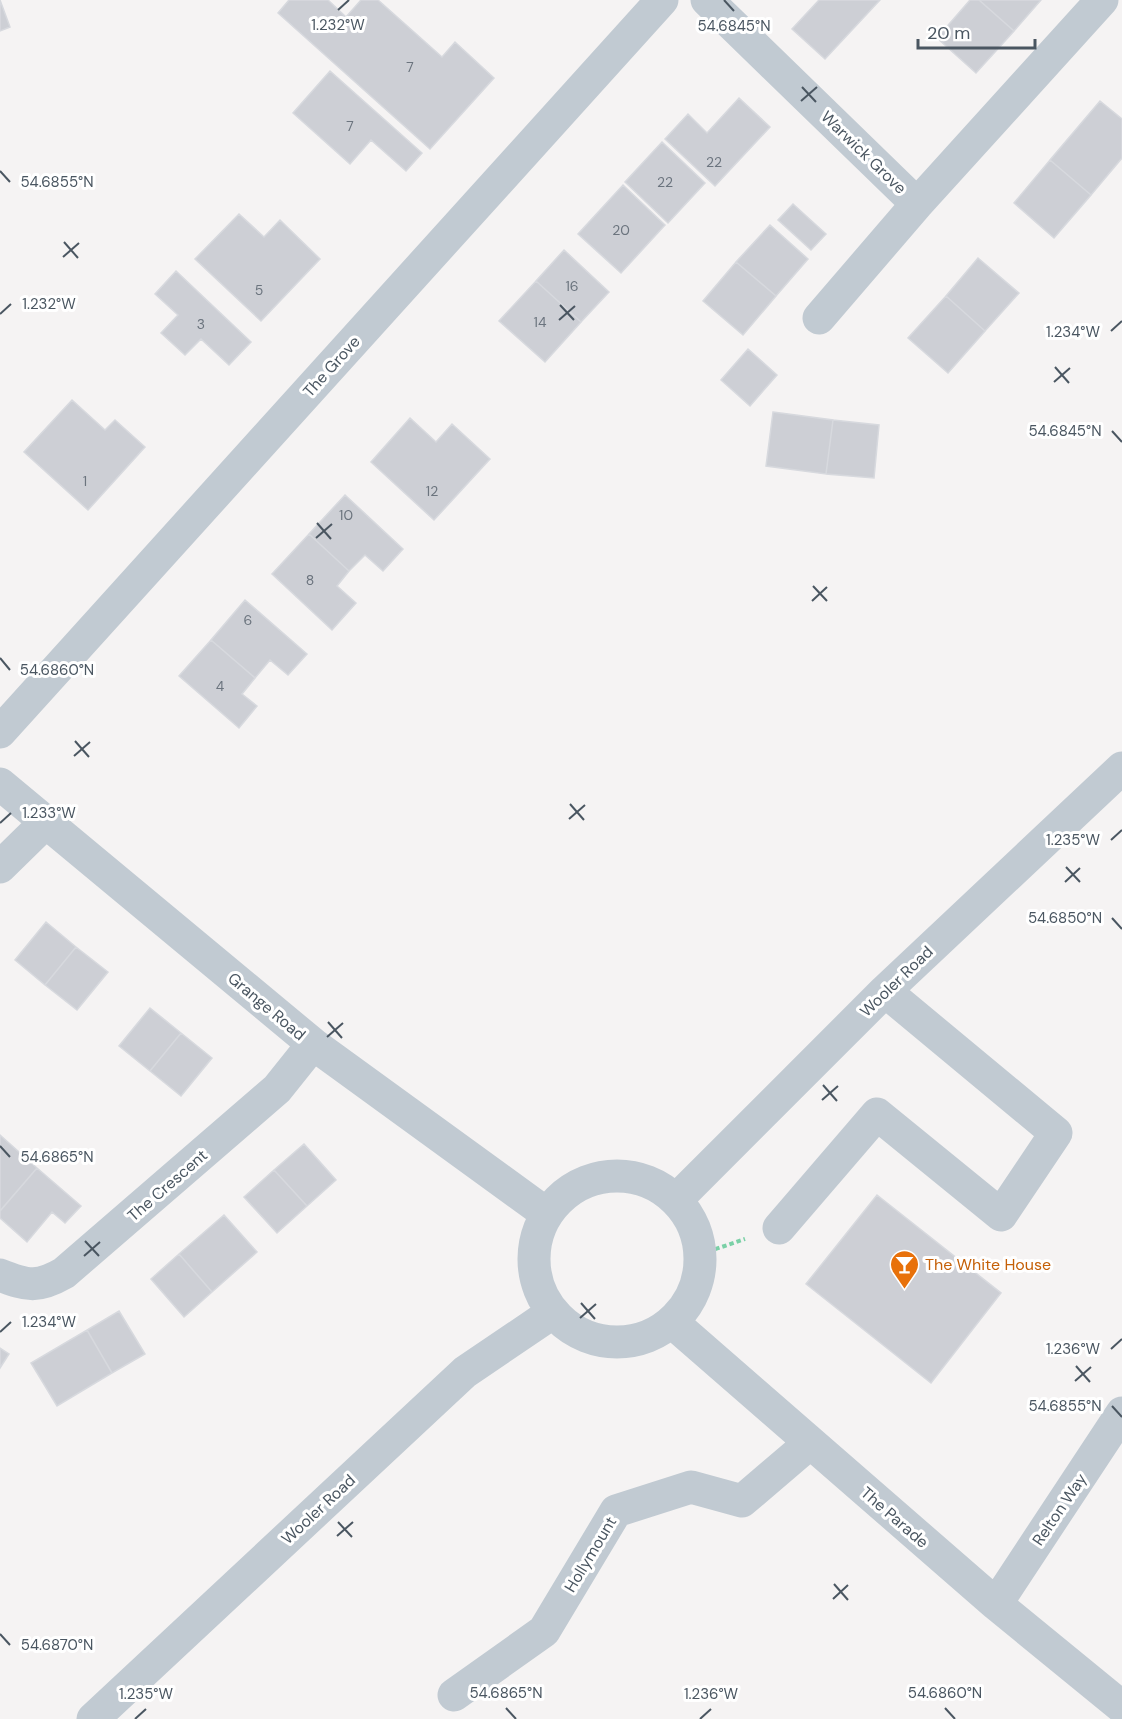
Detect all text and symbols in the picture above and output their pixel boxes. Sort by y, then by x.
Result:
scale bar [918,12,1035,50]
text: 1.232°W [311,15,365,35]
text: 54.6845°N [697,16,771,36]
text: 20 m [927,21,970,45]
house number: 7 [406,58,414,76]
street label: Warwick Grove [817,106,911,198]
house number: 7 [346,117,354,135]
house number: 22 [706,153,722,171]
text: 54.6855°N [20,172,94,192]
house number: 22 [657,173,673,191]
house number: 20 [612,221,630,239]
house number: 16 [565,277,579,295]
house number: 5 [255,281,263,299]
text: 1.232°W [22,294,76,314]
house number: 14 [534,313,547,331]
house number: 3 [197,315,205,333]
text: 1.234°W [1046,322,1100,342]
street label: The Grove [298,331,364,401]
text: 54.6845°N [1028,421,1102,441]
house number: 1 [83,472,87,490]
house number: 12 [426,482,438,500]
house number: 10 [339,506,353,524]
house number: 8 [306,571,314,589]
house number: 6 [244,611,252,629]
text: 54.6860°N [20,660,94,680]
house number: 4 [216,677,225,695]
text: 1.233°W [22,803,76,823]
text: 1.235°W [1046,830,1100,850]
text: 54.6850°N [1028,908,1102,928]
street label: Wooler Road [855,941,937,1021]
street label: Grange Road [223,968,310,1045]
street label: The Crescent [123,1145,212,1226]
text: 54.6865°N [20,1147,94,1167]
bar icon: The White House [888,1248,920,1290]
place label: The White House [925,1254,1051,1275]
text: 1.234°W [22,1312,76,1332]
text: 1.236°W [1046,1339,1101,1359]
text: 54.6855°N [1028,1396,1102,1416]
street label: Relton Way [1028,1469,1091,1549]
street label: Wooler Road [277,1470,360,1549]
street label: The Parade [857,1482,933,1552]
street label: Hollymount [560,1513,621,1596]
text: 54.6870°N [21,1635,93,1655]
text: 54.6865°N [469,1683,543,1703]
text: 54.6860°N [908,1683,982,1703]
text: 1.235°W [119,1684,173,1704]
text: 1.236°W [684,1684,739,1704]

